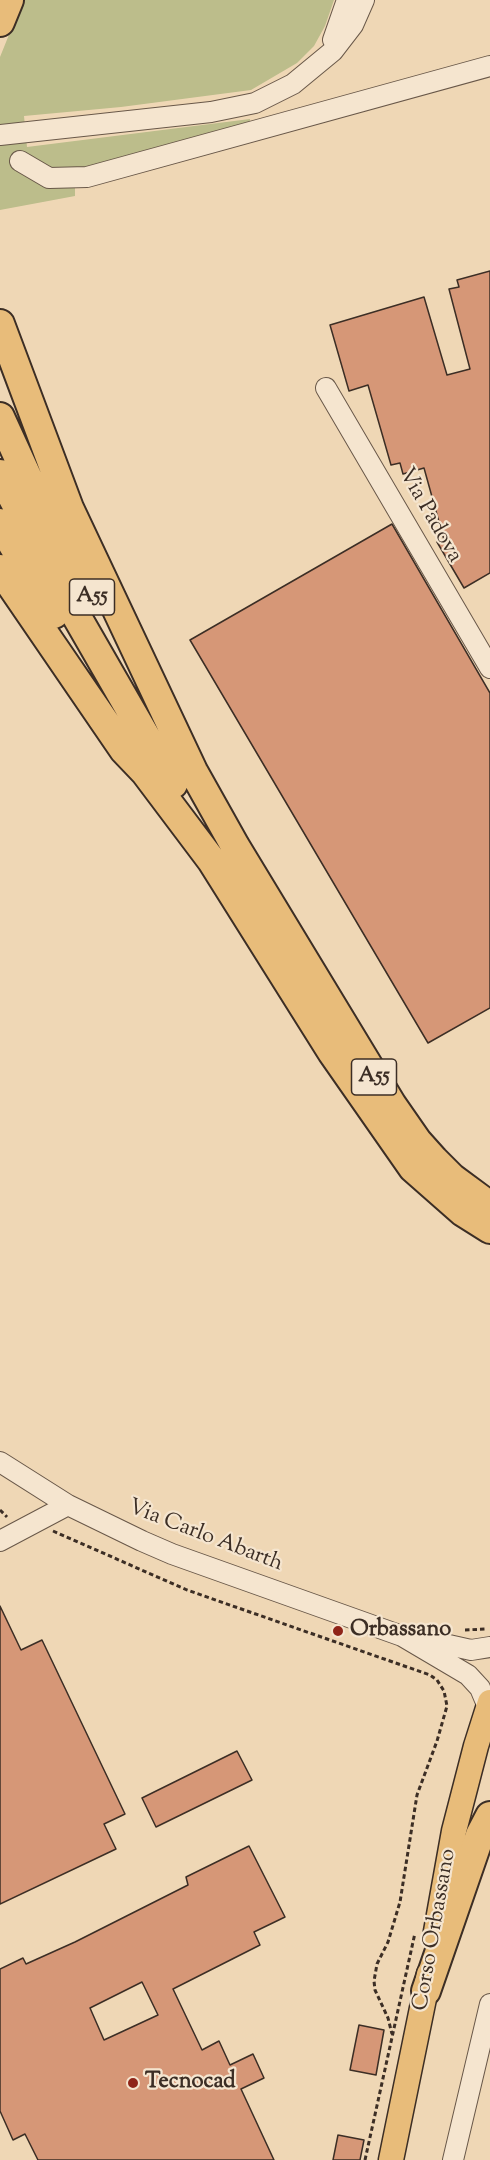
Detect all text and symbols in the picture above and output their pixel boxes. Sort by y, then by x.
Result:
street label: Via Padova [391,464,467,568]
road number: A55 [70,579,115,615]
road number: A55 [352,1059,397,1095]
street label: Via Carlo Abarth [124,1495,286,1579]
place label: Orbassano [350,1618,451,1644]
marker: Orbassano [331,1624,345,1638]
street label: Corso Orbassano [409,1847,463,2013]
place label: Tecnocad [145,2070,236,2096]
marker: Tecnocad [126,2076,140,2090]

